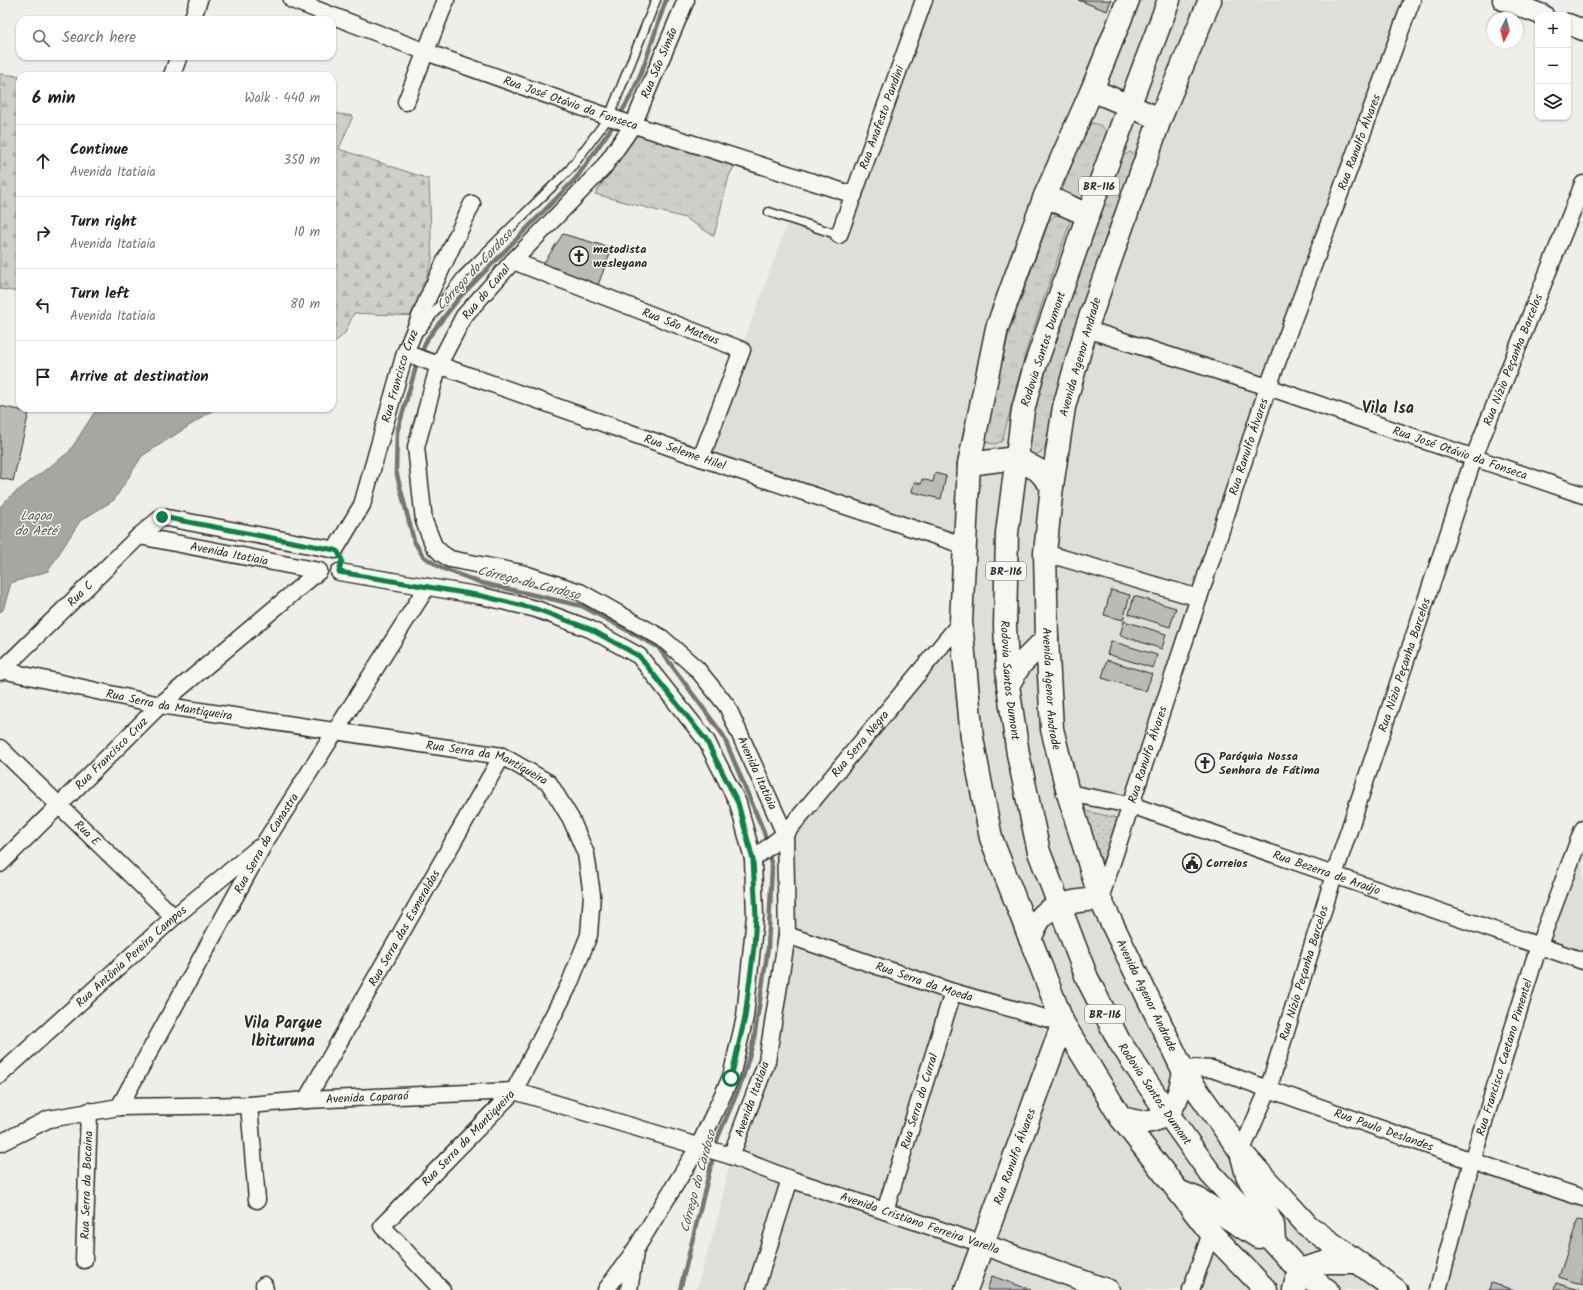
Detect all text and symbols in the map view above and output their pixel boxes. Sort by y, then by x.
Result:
north arrow [1487,12,1523,48]
map controls [1535,12,1571,120]
button: + [1535,12,1571,48]
search box [16,16,336,60]
street label: Rua São Simão [636,25,683,102]
text: Search here [62,26,136,50]
icon: search [30,27,52,49]
button: − [1535,48,1571,84]
street label: Rua Anafesto Pandini [854,62,910,172]
street label: Rua José Otávio da Fonseca [500,71,640,136]
button: layers [1535,84,1571,120]
text: 6 min [32,85,76,112]
text: Walk · 440 m [245,88,320,109]
street label: Rua Ranulfo Álvares [1333,92,1386,193]
text: Continue [70,138,128,162]
icon: ahead [32,150,54,172]
text: 350 m [284,150,320,171]
text: Avenida Itatiaia [70,162,156,183]
road number: BR-116 [1079,177,1119,195]
text: Turn right [70,210,137,234]
icon: right [32,222,54,244]
text: 10 m [294,222,320,243]
water label: Córrego do Cardoso [432,224,519,316]
text: Avenida Itatiaia [70,234,156,255]
place label: metodista wesleyana [593,240,647,273]
church icon: metodista wesleyana [568,245,590,267]
street label: Rua do Canal [457,260,515,324]
text: Turn left [70,282,130,306]
street label: Rodovia Santos Dumont [1016,289,1071,409]
street label: Rua Nízio Peçanha Barcelos [1478,291,1548,429]
icon: left [32,294,54,316]
text: 80 m [290,294,320,315]
street label: Avenida Agenor Andrade [1054,295,1107,419]
street label: Rua São Mateus [639,303,722,350]
text: Avenida Itatiaia [70,306,156,327]
street label: Rua Francisco Cruz [377,327,424,425]
text: Arrive at destination [70,365,209,389]
icon: arrive [32,366,54,388]
street label: Rua Ranulfo Álvares [1224,396,1274,498]
district label: Vila Isa [1362,396,1414,421]
street label: Rua José Otávio da Fonseca [1390,421,1530,485]
street label: Rua Seleme Hilel [641,430,728,476]
water label: Lagoa do Aeté [15,506,60,542]
route end [153,508,171,526]
street label: Avenida Itatiaia [189,537,270,571]
water label: Córrego do Cardoso [475,561,583,607]
road number: BR-116 [986,562,1026,580]
street label: Rua C [63,577,98,611]
street label: Rua Nízio Peçanha Barcelos [1374,596,1436,735]
street label: Rodovia Santos Dumont [995,620,1025,742]
street label: Avenida Agenor Andrade [1037,627,1066,753]
street label: Rua Serra da Mantiqueira [104,684,234,726]
street label: Rua Ranulfo Álvares [1123,704,1173,806]
street label: Rua Serra Negra [827,706,894,782]
street label: Rua Francisco Cruz [71,713,153,795]
street label: Avenida Itatiaia [732,733,782,814]
street label: Rua Serra da Mantiqueira [425,736,551,791]
place label: Paróquia Nossa Senhora de Fátima [1219,747,1320,780]
church icon: Paróquia Nossa Senhora de Fátima [1194,752,1216,774]
street label: Rua Serra da Canastra [229,789,304,897]
street label: Rua E [70,816,105,851]
street label: Rua Bezerra de Araújo [1270,846,1383,900]
public building icon: Correios [1181,852,1203,874]
place label: Correios [1206,854,1248,873]
street label: Rua Serra das Esmeraldas [364,866,445,990]
street label: Rua Antônia Pereira Campos [72,901,191,1012]
street label: Rua Nízio Peçanha Barcelos [1275,903,1334,1043]
street label: Avenida Agenor Andrade [1111,936,1182,1056]
street label: Rua Serra da Moeda [873,957,975,1007]
street label: Rua Francisco Caetano Pimentel [1471,977,1538,1138]
road number: BR-116 [1085,1005,1125,1023]
district label: Vila Parque Ibituruna [244,1011,322,1054]
street label: Rodovia Santos Dumont [1113,1039,1197,1150]
street label: Rua Serra do Curral [896,1051,943,1152]
street label: Avenida Itatiaia [730,1058,775,1140]
route start [722,1069,740,1087]
street label: Rua Serra da Mantiqueira [417,1085,520,1191]
street label: Avenida Caparaó [325,1087,409,1109]
street label: Rua Paulo Deslandes [1331,1104,1436,1157]
street label: Rua Ranulfo Álvares [989,1106,1041,1208]
water label: Córrego do Cardoso [675,1127,722,1235]
street label: Rua Serra da Bocaina [76,1130,98,1240]
street label: Avenida Cristiano Ferreira Varella [838,1187,1002,1260]

